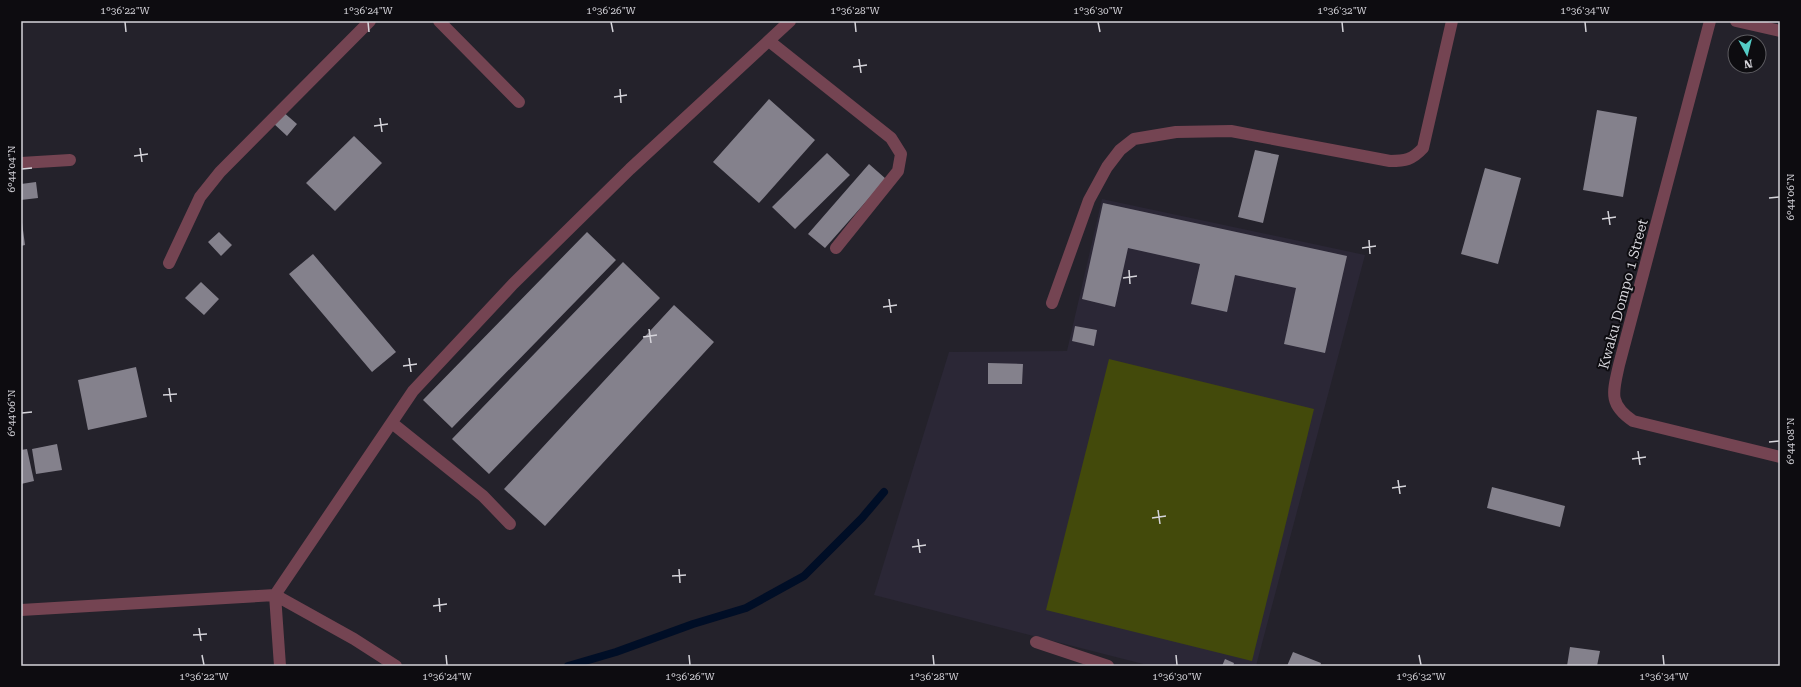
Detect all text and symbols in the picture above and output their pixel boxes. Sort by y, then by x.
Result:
text: 1°36'22"W [100,5,151,16]
text: 1°36'24"W [343,5,394,16]
text: 1°36'26"W [586,5,637,16]
text: 1°36'28"W [830,5,881,16]
text: 1°36'30"W [1073,5,1124,16]
text: 1°36'32"W [1317,5,1368,16]
text: 1°36'34"W [1560,5,1611,16]
north arrow [1727,34,1767,74]
text: N [1743,56,1753,70]
text: 6°44'04"N [6,145,17,193]
text: 6°44'06"N [1785,173,1796,221]
street label: Kwaku Dompo 1 Street [1595,217,1651,371]
text: 6°44'06"N [6,389,17,437]
text: 6°44'08"N [1785,417,1796,465]
text: 1°36'22"W [179,671,230,682]
text: 1°36'24"W [422,671,473,682]
text: 1°36'26"W [665,671,716,682]
text: 1°36'28"W [909,671,960,682]
text: 1°36'30"W [1152,671,1203,682]
text: 1°36'32"W [1396,671,1447,682]
text: 1°36'34"W [1639,671,1690,682]

